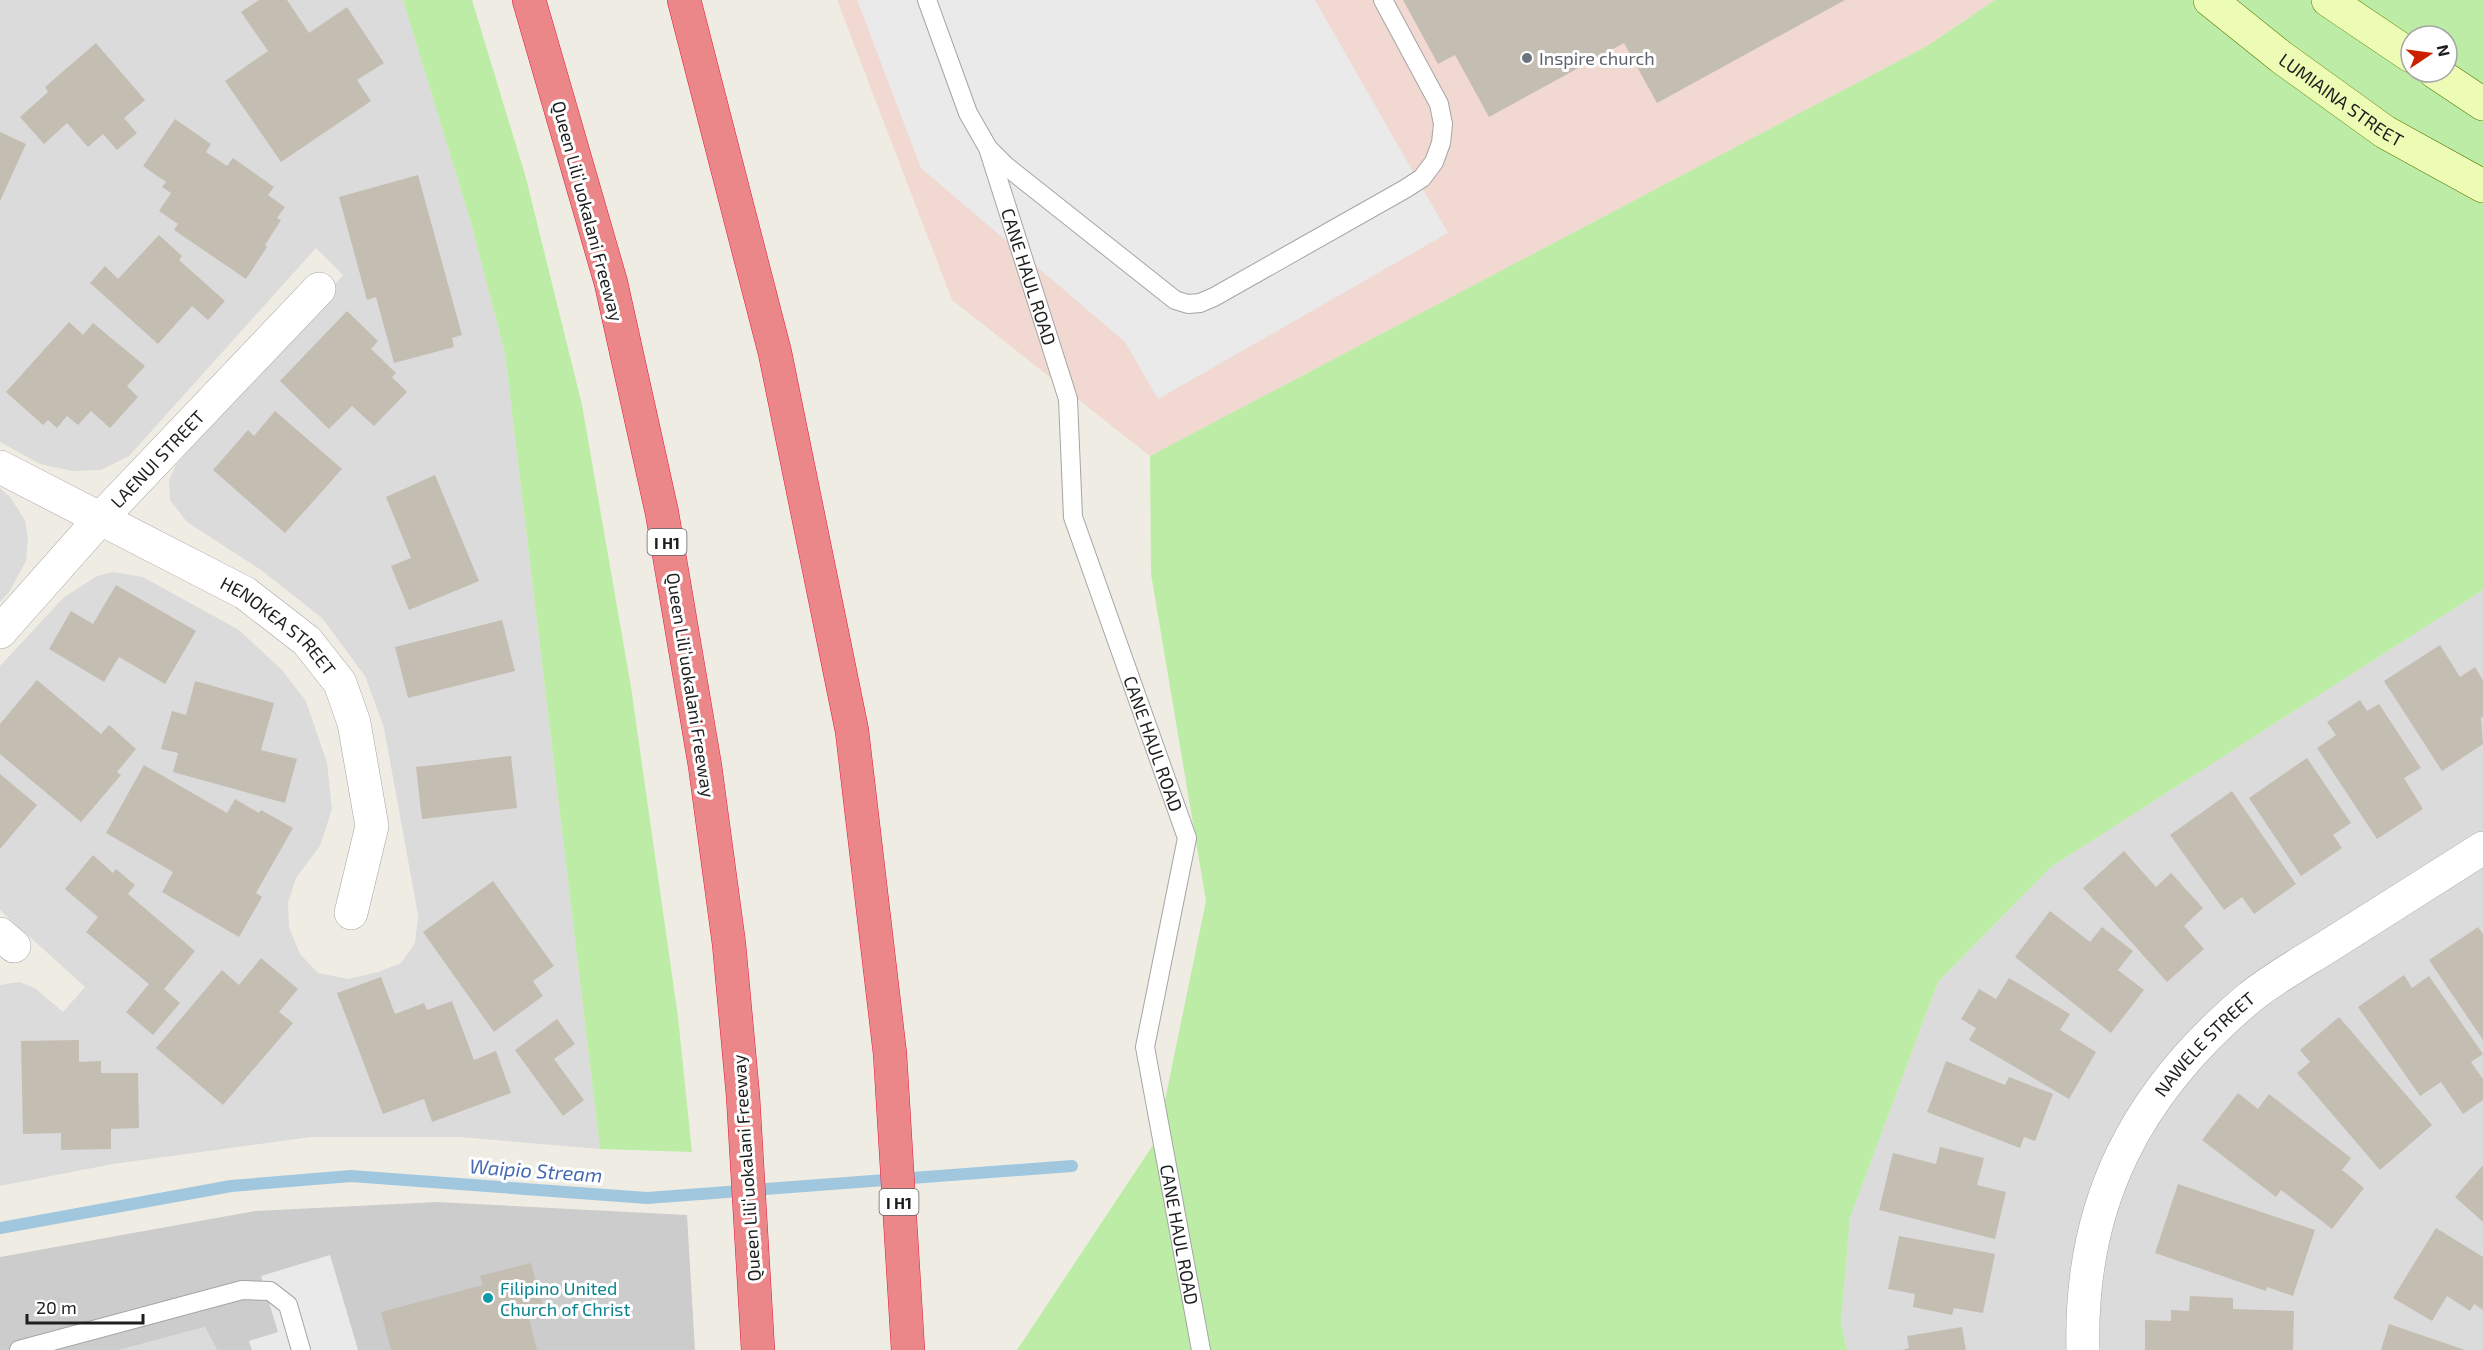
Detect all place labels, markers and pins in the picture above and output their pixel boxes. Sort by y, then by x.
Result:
place label: Inspire church [1539,47,1655,69]
marker: Inspire church [1520,51,1534,65]
place label: Filipino United Church of Christ [500,1277,630,1320]
marker: Filipino United Church of Christ [481,1291,495,1305]

